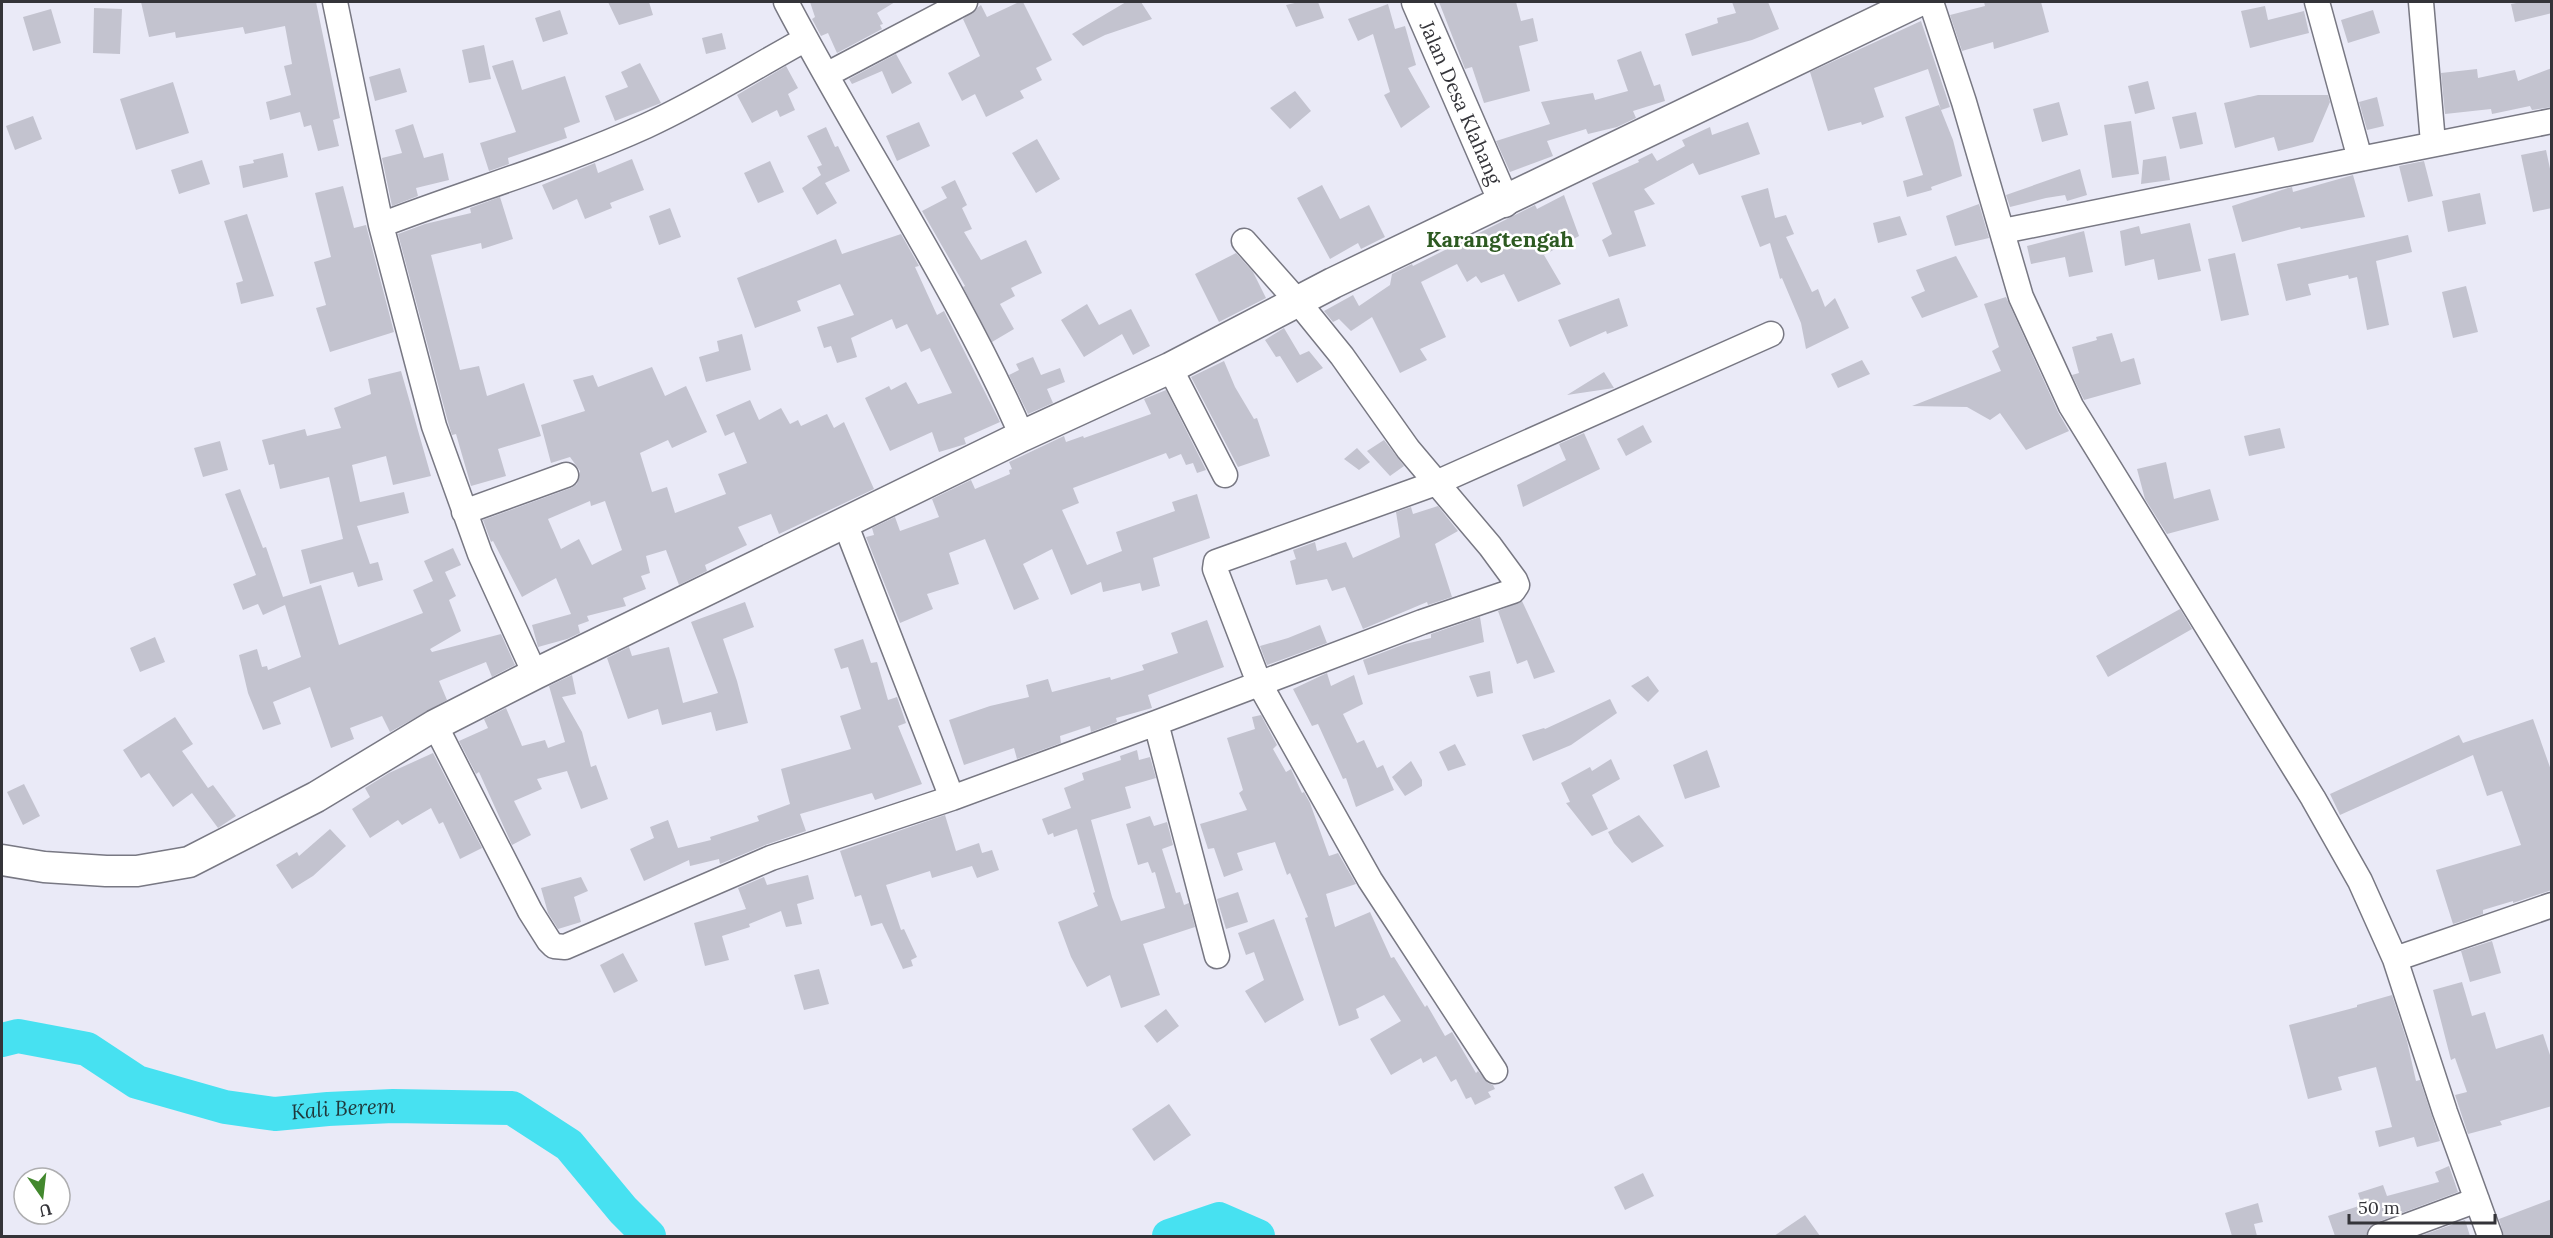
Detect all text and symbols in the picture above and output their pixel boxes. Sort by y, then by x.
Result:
street label: Jalan Desa Klahang [1414,16,1508,189]
district label: Karangtengah [1426,225,1574,253]
water label: Kali Berem [290,1092,397,1125]
north arrow [12,1166,72,1226]
scale bar [2349,1187,2494,1225]
text: 50 m [2358,1196,2400,1219]
text: U [37,1199,54,1222]

